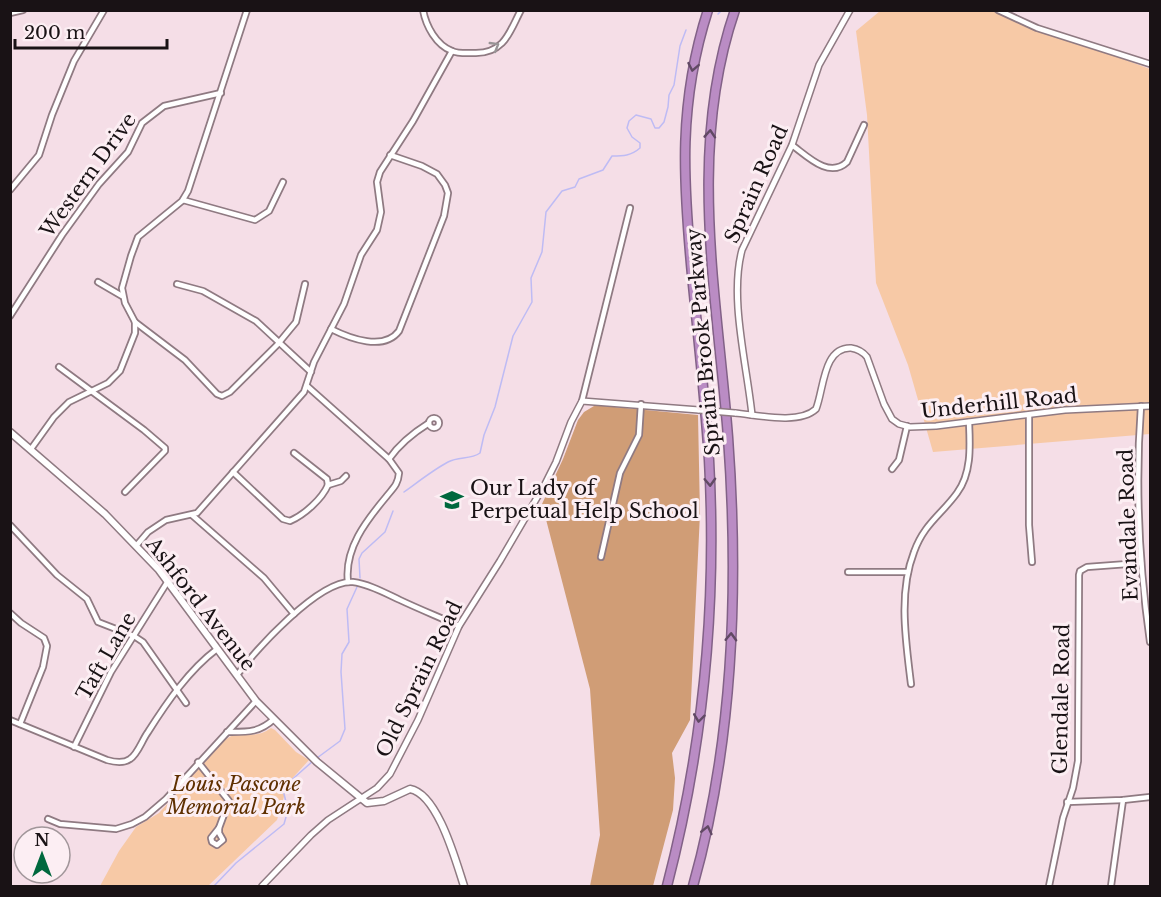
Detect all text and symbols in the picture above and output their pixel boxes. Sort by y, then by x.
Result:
scale bar [15,12,166,50]
text: 200 m [24,22,85,44]
one-way arrow [489,42,500,53]
one-way arrow [687,62,700,72]
street label: Western Drive [34,108,141,243]
street label: Sprain Road [719,121,793,247]
one-way arrow [703,130,716,139]
street label: Sprain Brook Parkway [681,227,725,457]
street label: Underhill Road [919,383,1079,423]
street label: Evandale Road [1113,448,1143,602]
place label: Our Lady of Perpetual Help School [470,476,699,523]
one-way arrow [703,477,716,486]
school or university icon: Our Lady of Perpetual Help School [439,487,465,513]
street label: Ashford Avenue [141,531,261,676]
street label: Old Sprain Road [371,597,467,761]
street label: Taft Lane [71,608,141,704]
street label: Glendale Road [1048,623,1074,775]
one-way arrow [725,632,738,641]
one-way arrow [694,714,706,723]
park label: Louis Pascone Memorial Park [166,772,305,819]
north arrow [12,825,72,885]
one-way arrow [700,825,713,835]
text: N [34,830,50,850]

